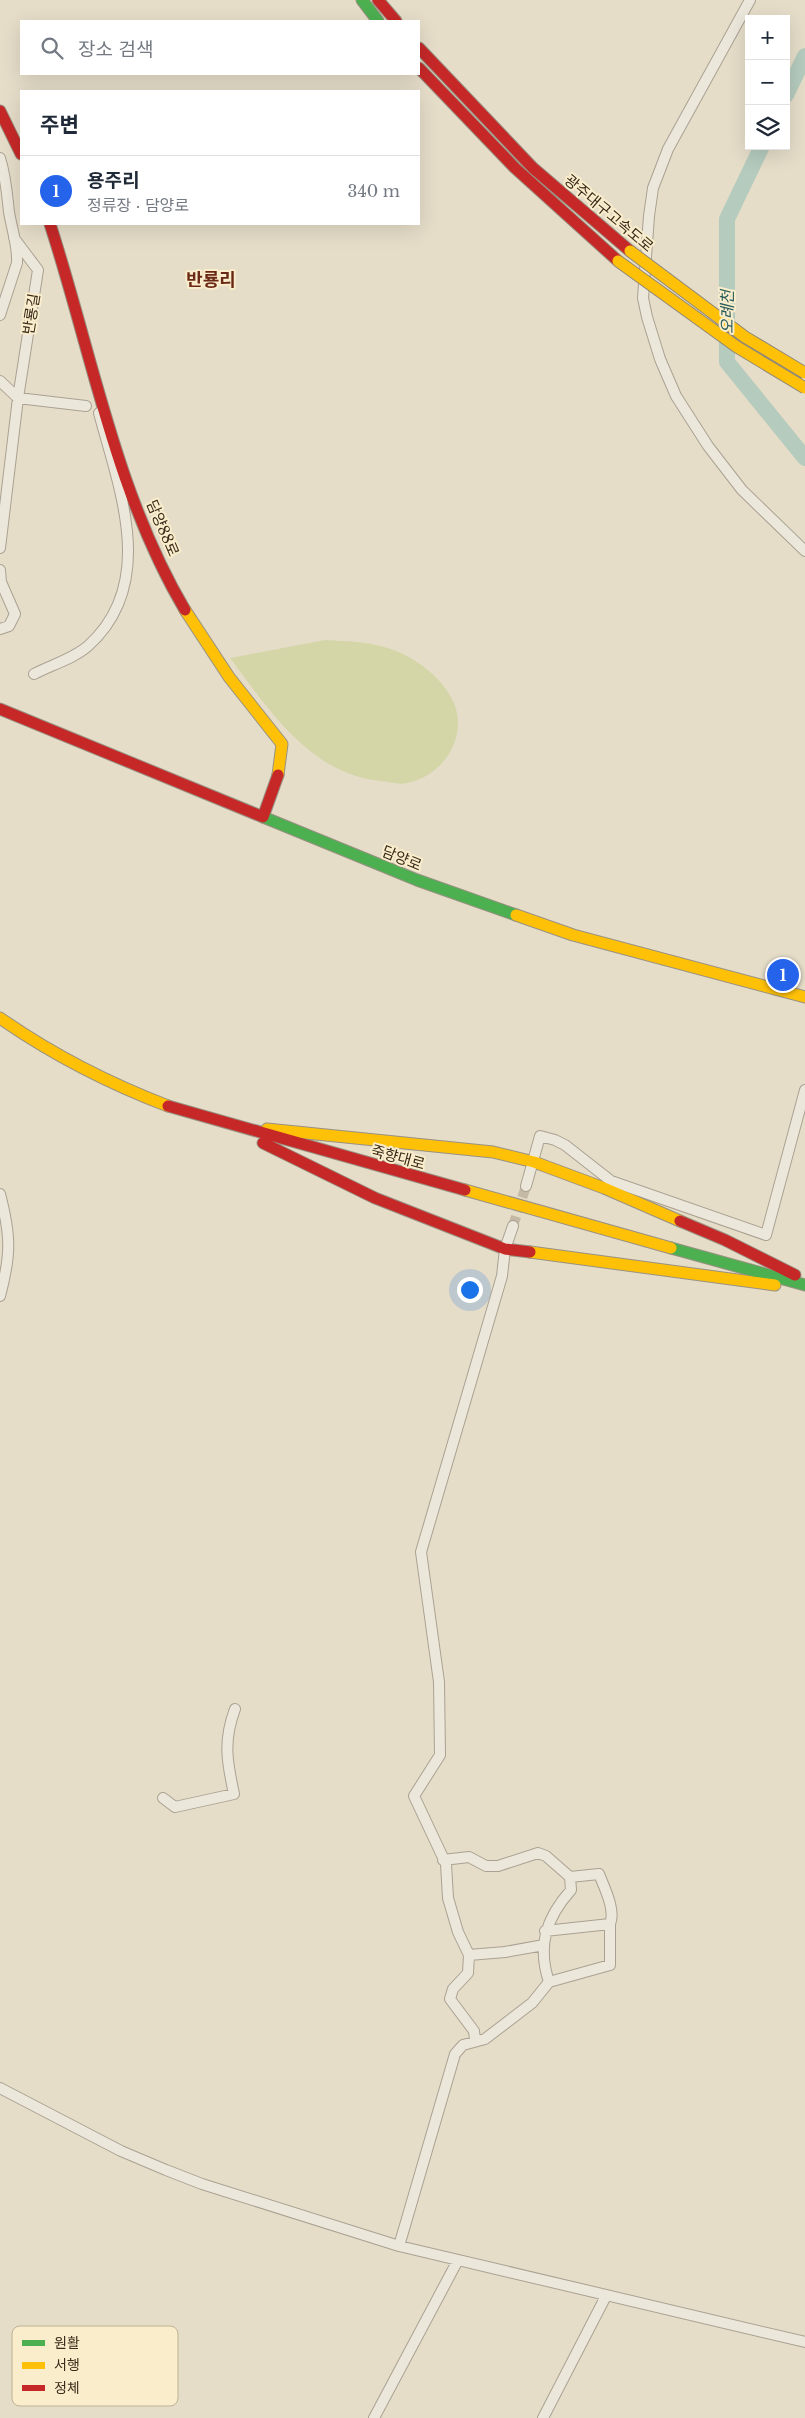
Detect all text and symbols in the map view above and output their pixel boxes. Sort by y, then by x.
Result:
map controls [745,15,790,150]
button: + [745,15,790,60]
search box [20,20,420,75]
icon: search [38,34,66,62]
text: 장소 검색 [78,38,153,61]
button: − [745,60,790,105]
button: layers [745,105,790,150]
text: 주변 [40,112,79,138]
text: 용주리 [87,169,139,192]
street label: 광주대구고속도로 [561,170,657,256]
text: 1 [53,181,59,201]
text: 340 m [348,181,400,201]
text: 정류장 · 담양로 [87,195,189,215]
district label: 반룡리 [186,269,236,291]
water label: 오례천 [717,288,737,334]
street label: 반룡길 [18,292,44,336]
street label: 담양88로 [143,497,183,559]
street label: 담양로 [379,841,425,875]
pin: 1 [767,956,799,994]
street label: 죽향대로 [369,1141,427,1173]
your location [457,1277,483,1303]
legend [12,2326,178,2406]
text: 원활 [54,2334,80,2352]
text: 서행 [54,2356,80,2374]
text: 정체 [54,2379,80,2397]

